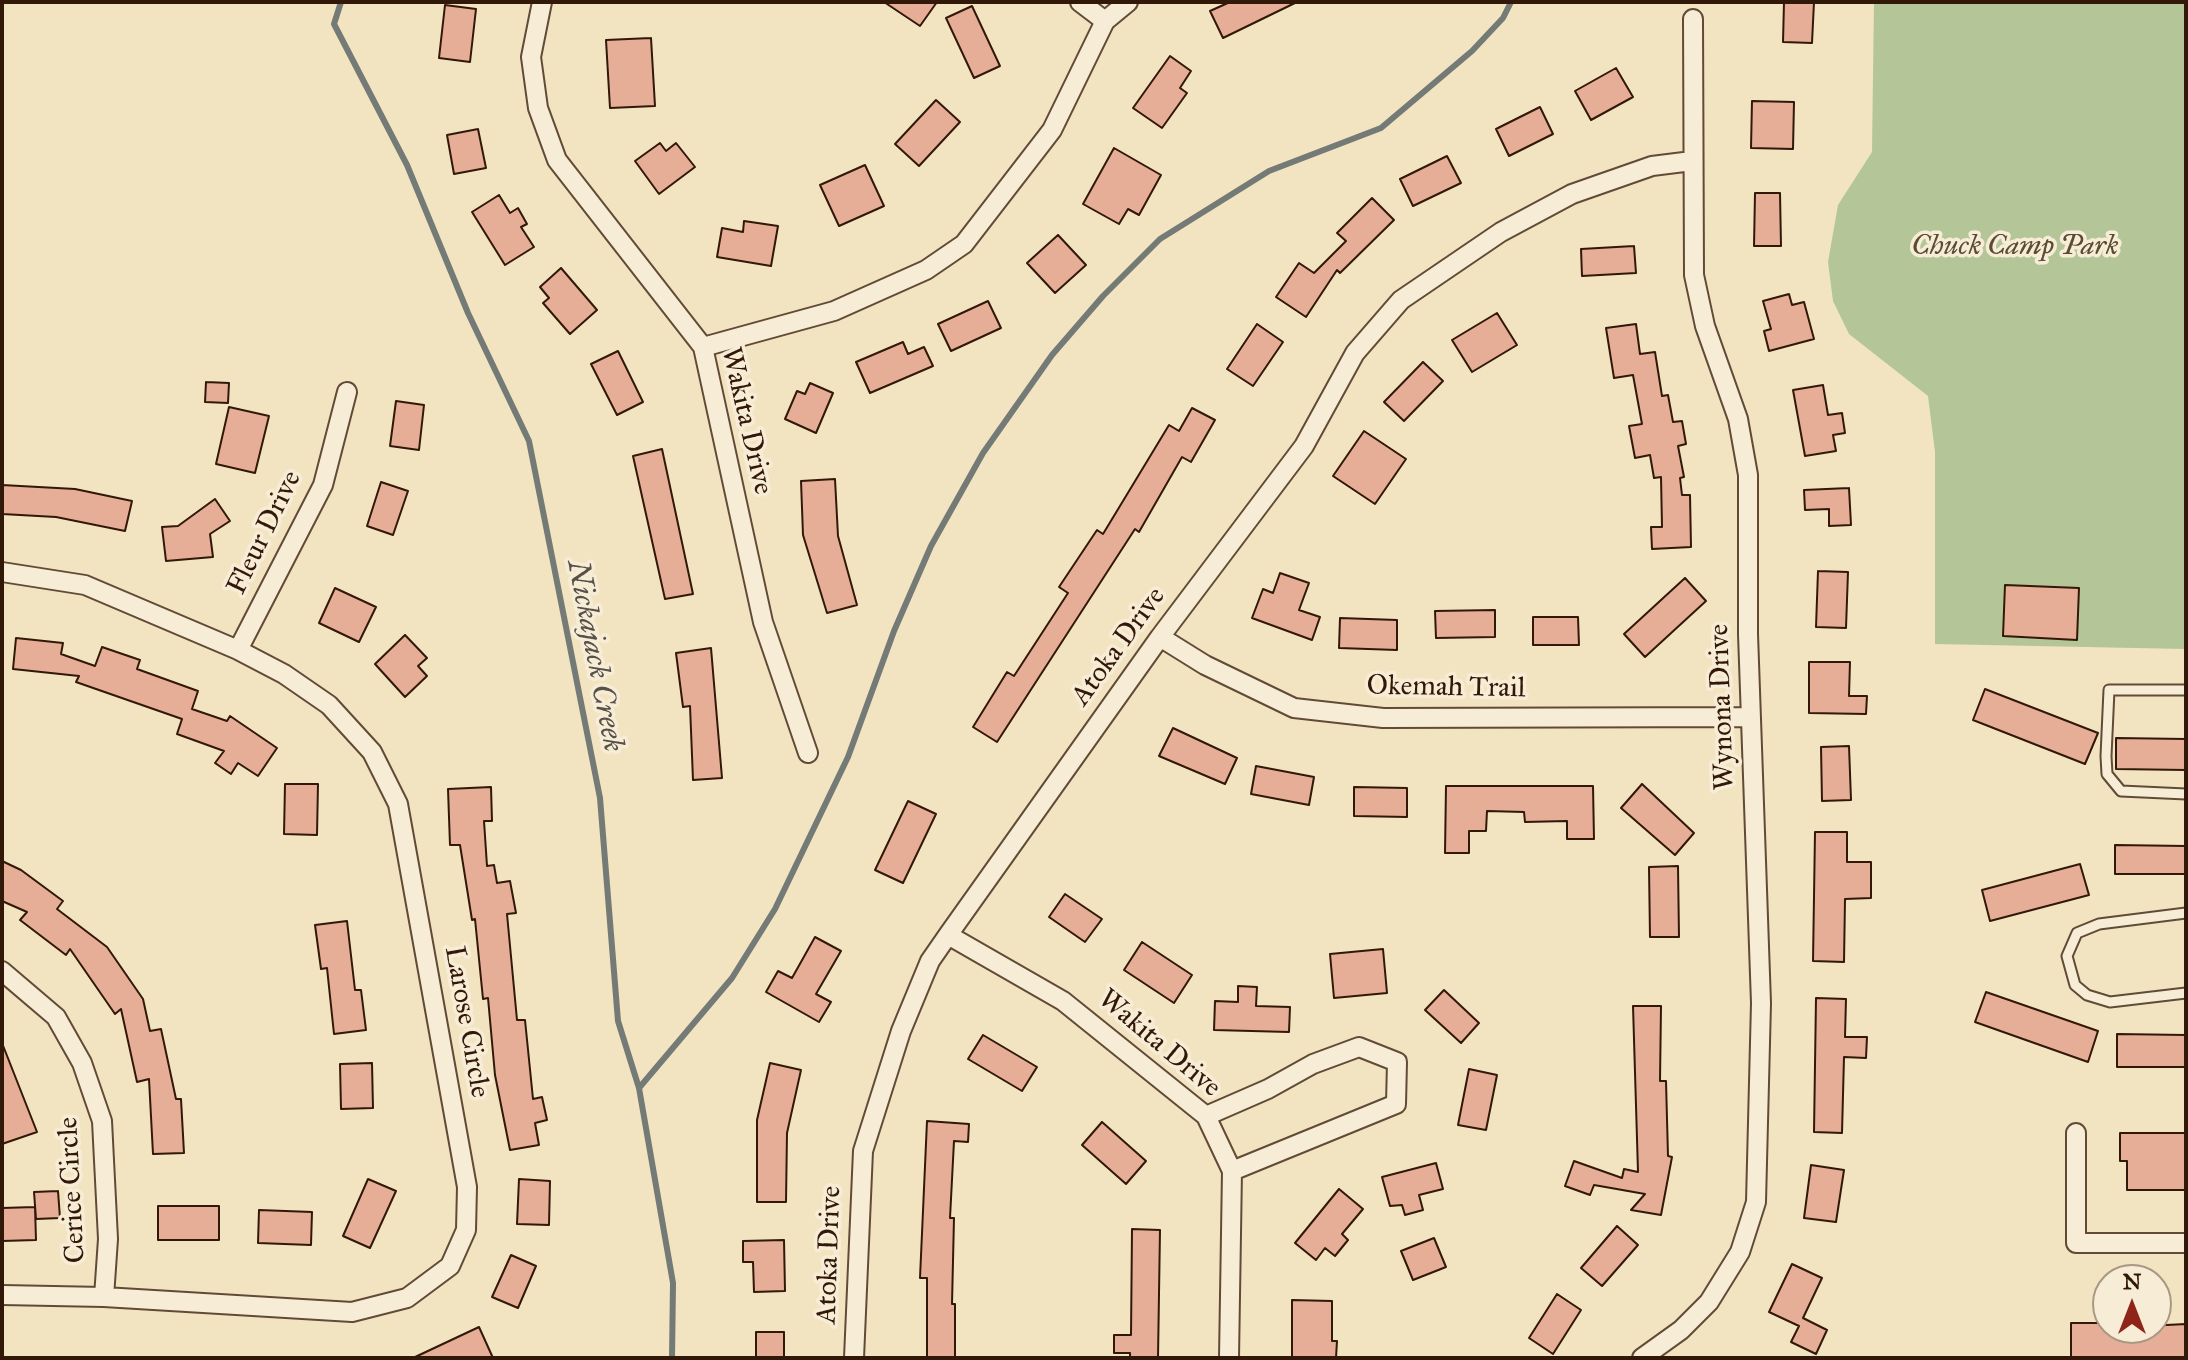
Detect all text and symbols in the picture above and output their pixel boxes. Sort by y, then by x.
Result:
park label: Chuck Camp Park [1912,230,2118,264]
street label: Wakita Drive [713,344,779,498]
street label: Fleur Drive [221,466,309,600]
water label: Nickajack Creek [558,557,630,755]
street label: Atoka Drive [1065,581,1173,713]
street label: Wynona Drive [1703,623,1743,791]
street label: Okemah Trail [1366,670,1526,706]
street label: Larose Circle [436,944,496,1100]
street label: Wakita Drive [1091,983,1227,1105]
street label: Cerice Circle [52,1116,94,1264]
street label: Atoka Drive [811,1185,849,1325]
north arrow [2092,1264,2172,1344]
text: N [2123,1268,2141,1295]

